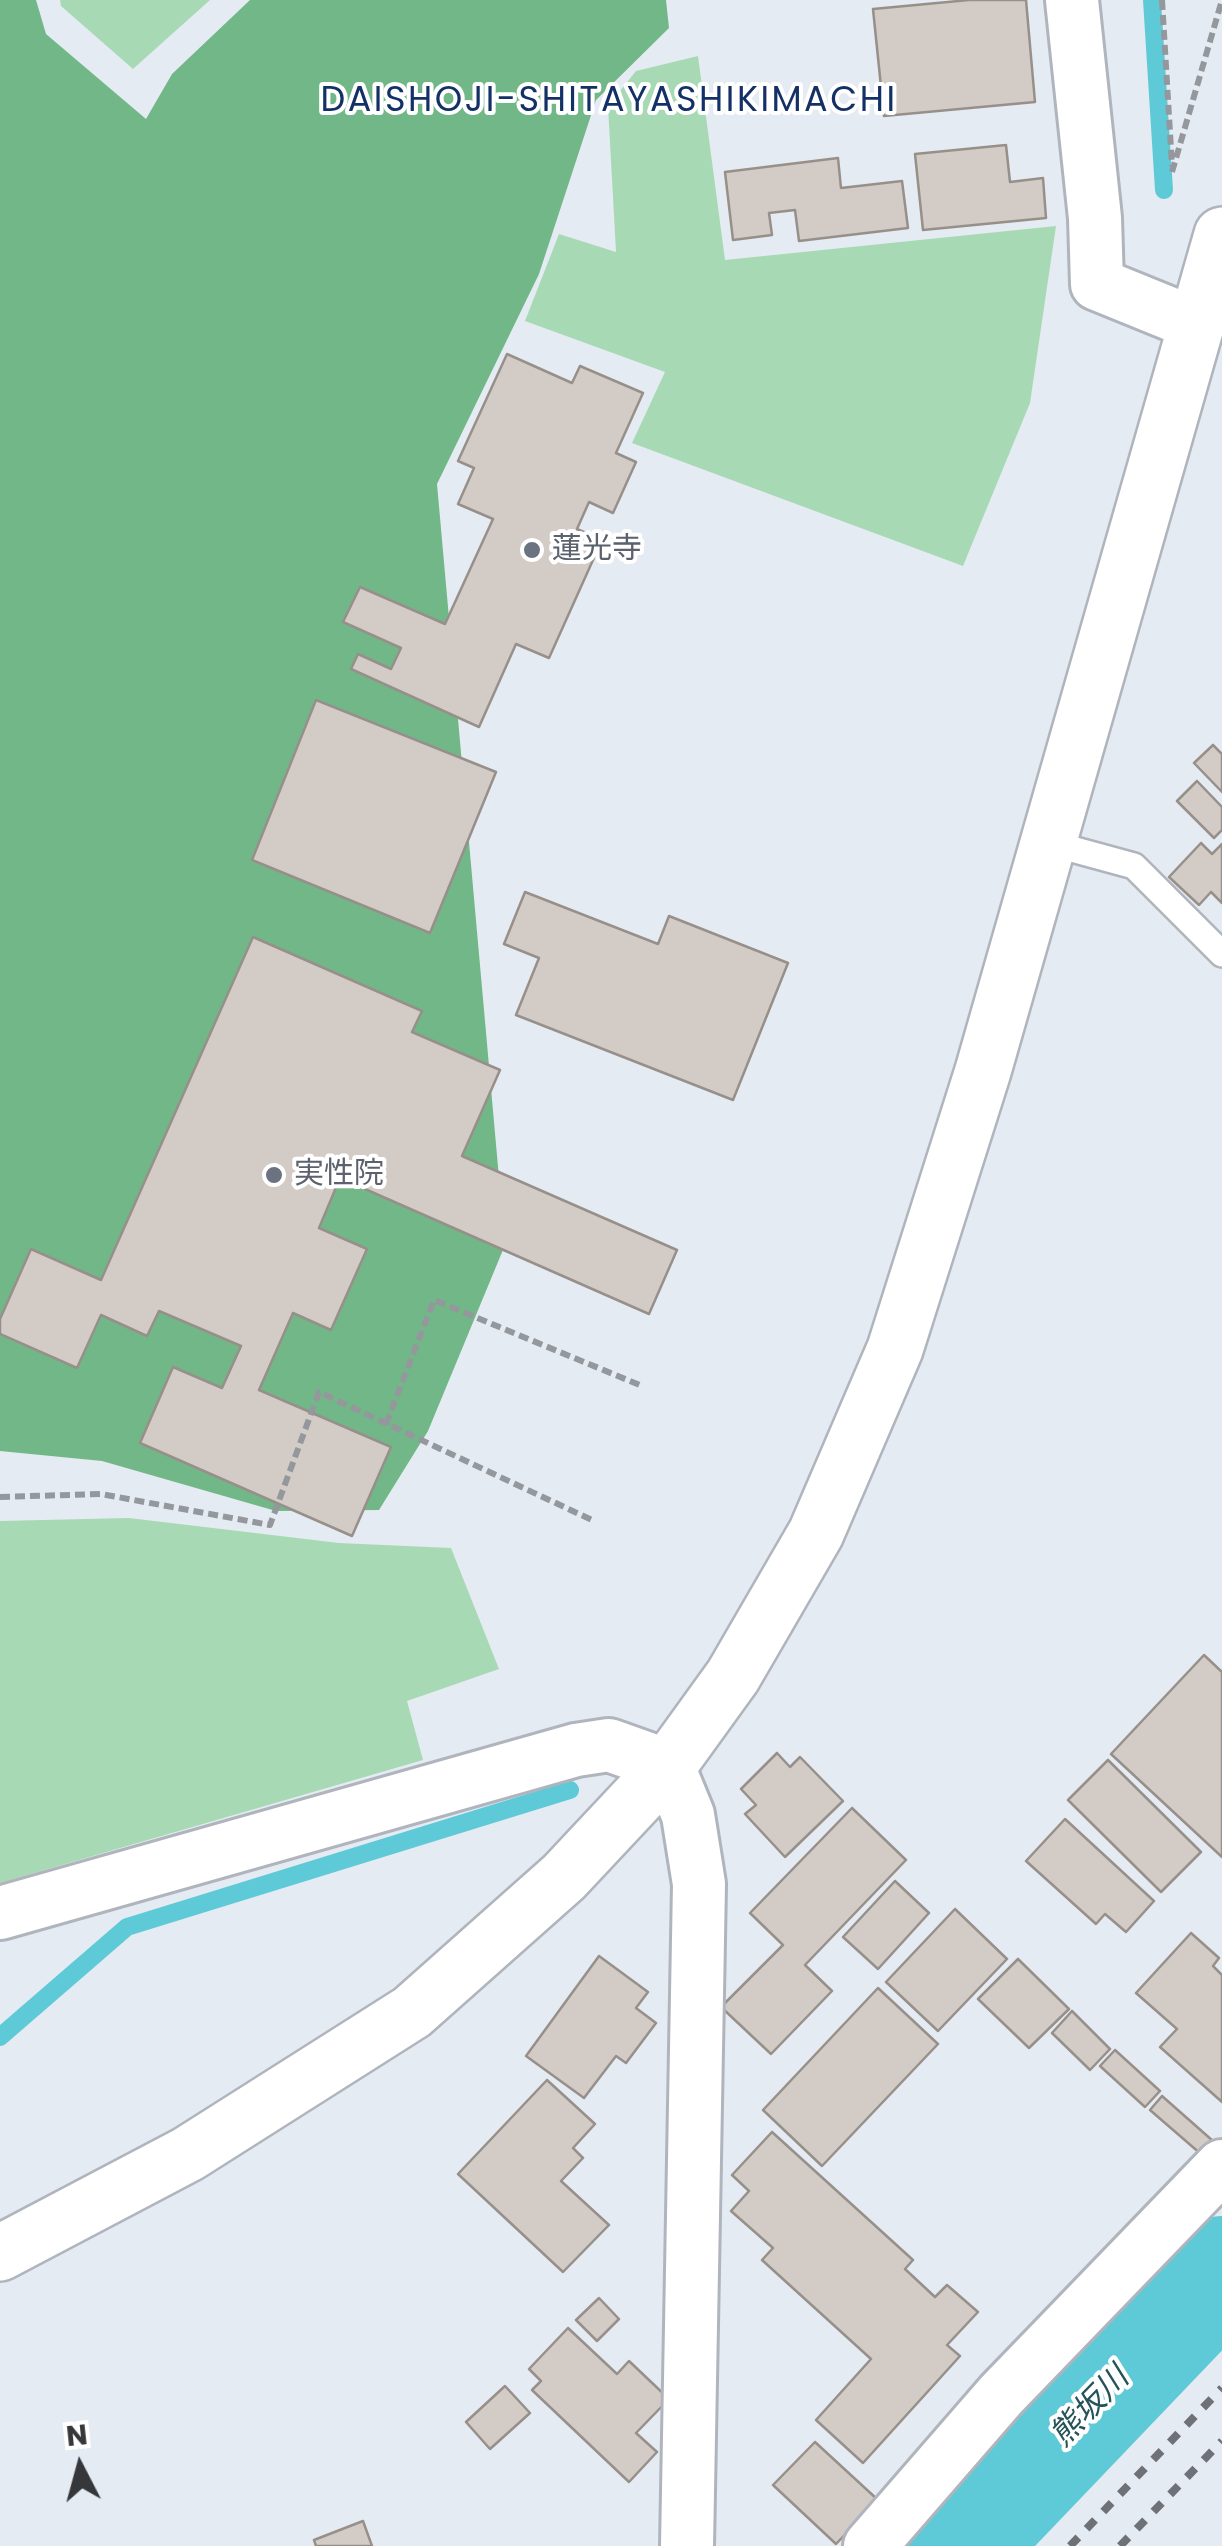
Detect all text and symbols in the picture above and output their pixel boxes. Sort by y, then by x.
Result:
district label: DAISHOJI-SHITAYASHIKIMACHI [320,81,898,123]
place label: 蓮光寺 [552,532,642,568]
marker: 蓮光寺 [521,539,543,561]
place label: 実性院 [294,1157,384,1193]
marker: 実性院 [263,1164,285,1186]
water label: 熊坂川 [1044,2360,1138,2456]
text: N [64,2415,89,2456]
north arrow [30,2416,130,2516]

